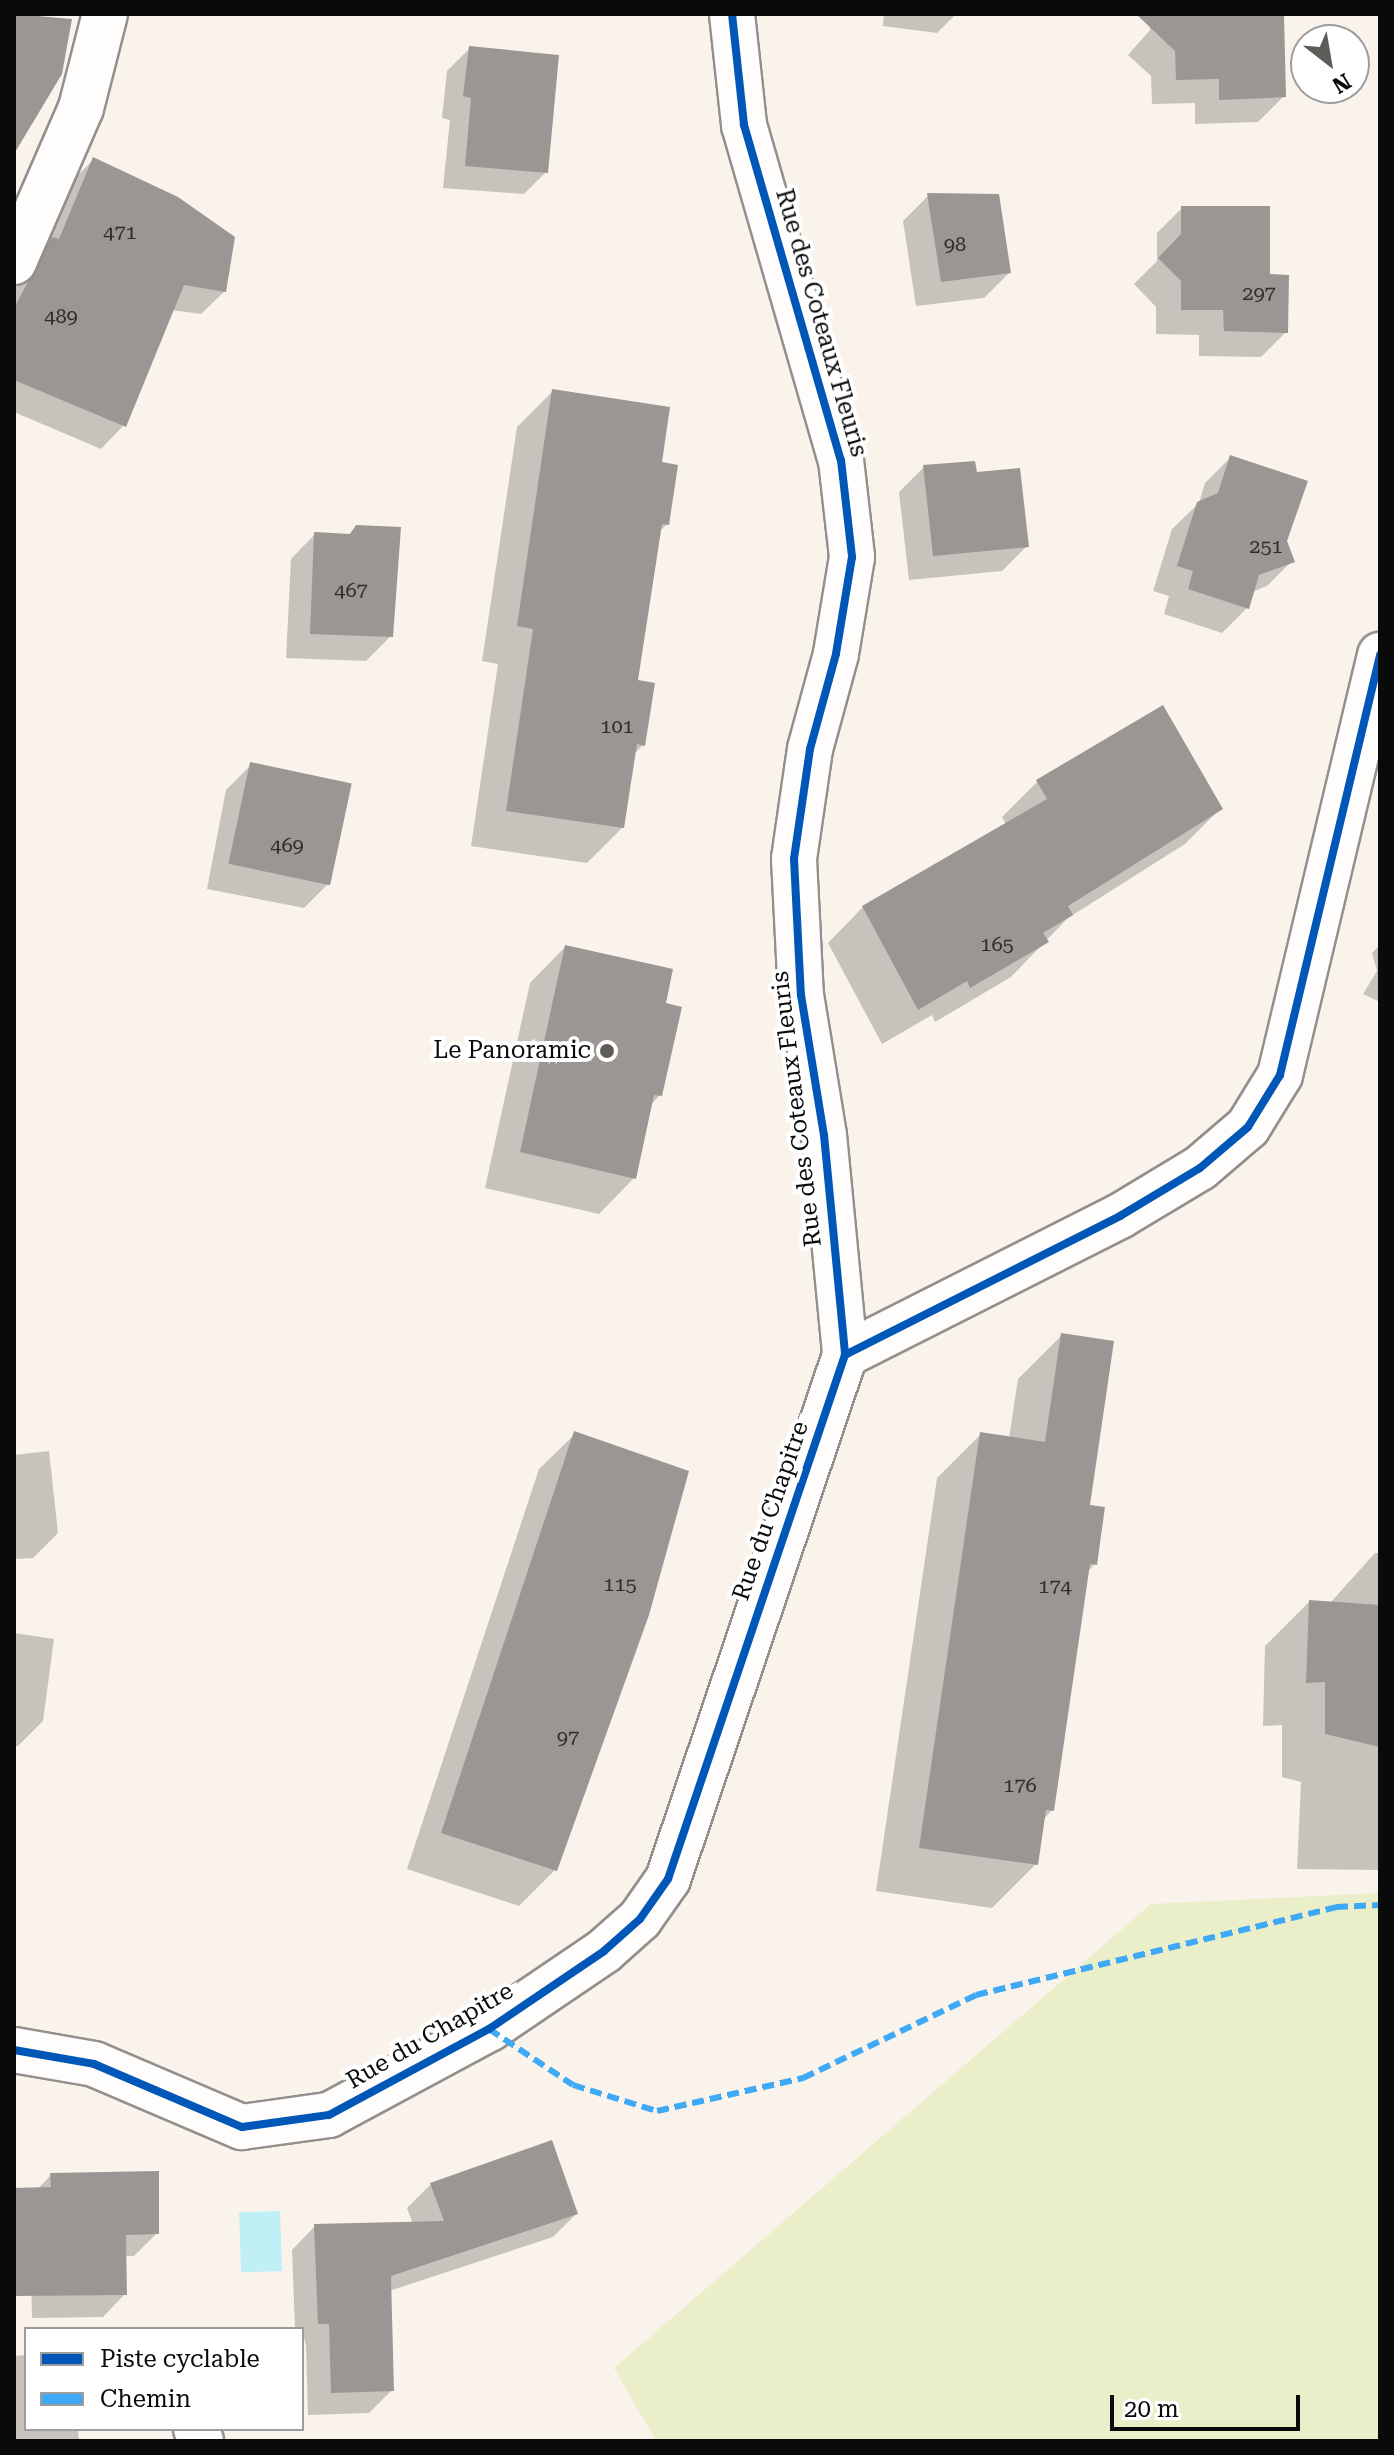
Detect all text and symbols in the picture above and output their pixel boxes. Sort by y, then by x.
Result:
north arrow [1290,24,1370,104]
text: N [1328,68,1355,98]
street label: Rue des Coteaux Fleuris [769,186,873,460]
house number: 471 [103,220,137,244]
house number: 98 [944,232,966,256]
house number: 297 [1242,281,1276,305]
house number: 489 [44,304,78,328]
house number: 251 [1249,534,1283,558]
house number: 467 [334,578,368,602]
house number: 101 [600,714,634,738]
house number: 469 [270,833,304,857]
house number: 165 [980,932,1014,956]
street label: Rue des Coteaux Fleuris [766,970,828,1248]
place label: Le Panoramic [433,1037,591,1065]
marker: Le Panoramic [598,1042,616,1060]
street label: Rue du Chapitre [727,1418,815,1604]
house number: 115 [603,1572,637,1596]
house number: 174 [1038,1574,1072,1598]
house number: 97 [557,1725,579,1749]
house number: 176 [1003,1773,1037,1797]
street label: Rue du Chapitre [342,1977,518,2095]
legend [24,2327,304,2431]
text: Piste cyclable [100,2345,260,2373]
scale bar [1114,2379,1304,2429]
text: Chemin [100,2385,191,2413]
text: 20 m [1124,2395,1179,2423]

